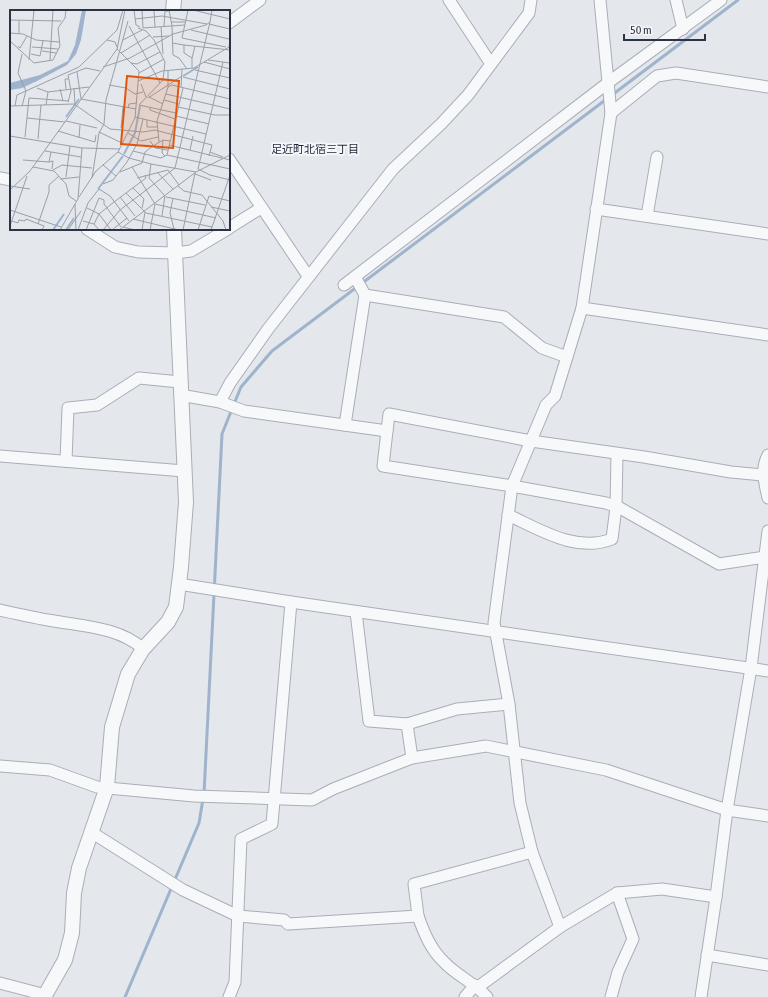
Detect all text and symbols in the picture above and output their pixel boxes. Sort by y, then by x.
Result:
inset map [10,10,230,230]
scale bar [624,16,705,42]
text: 50 m [630,23,652,37]
district label: 足近町北宿三丁目 [271,143,359,155]

